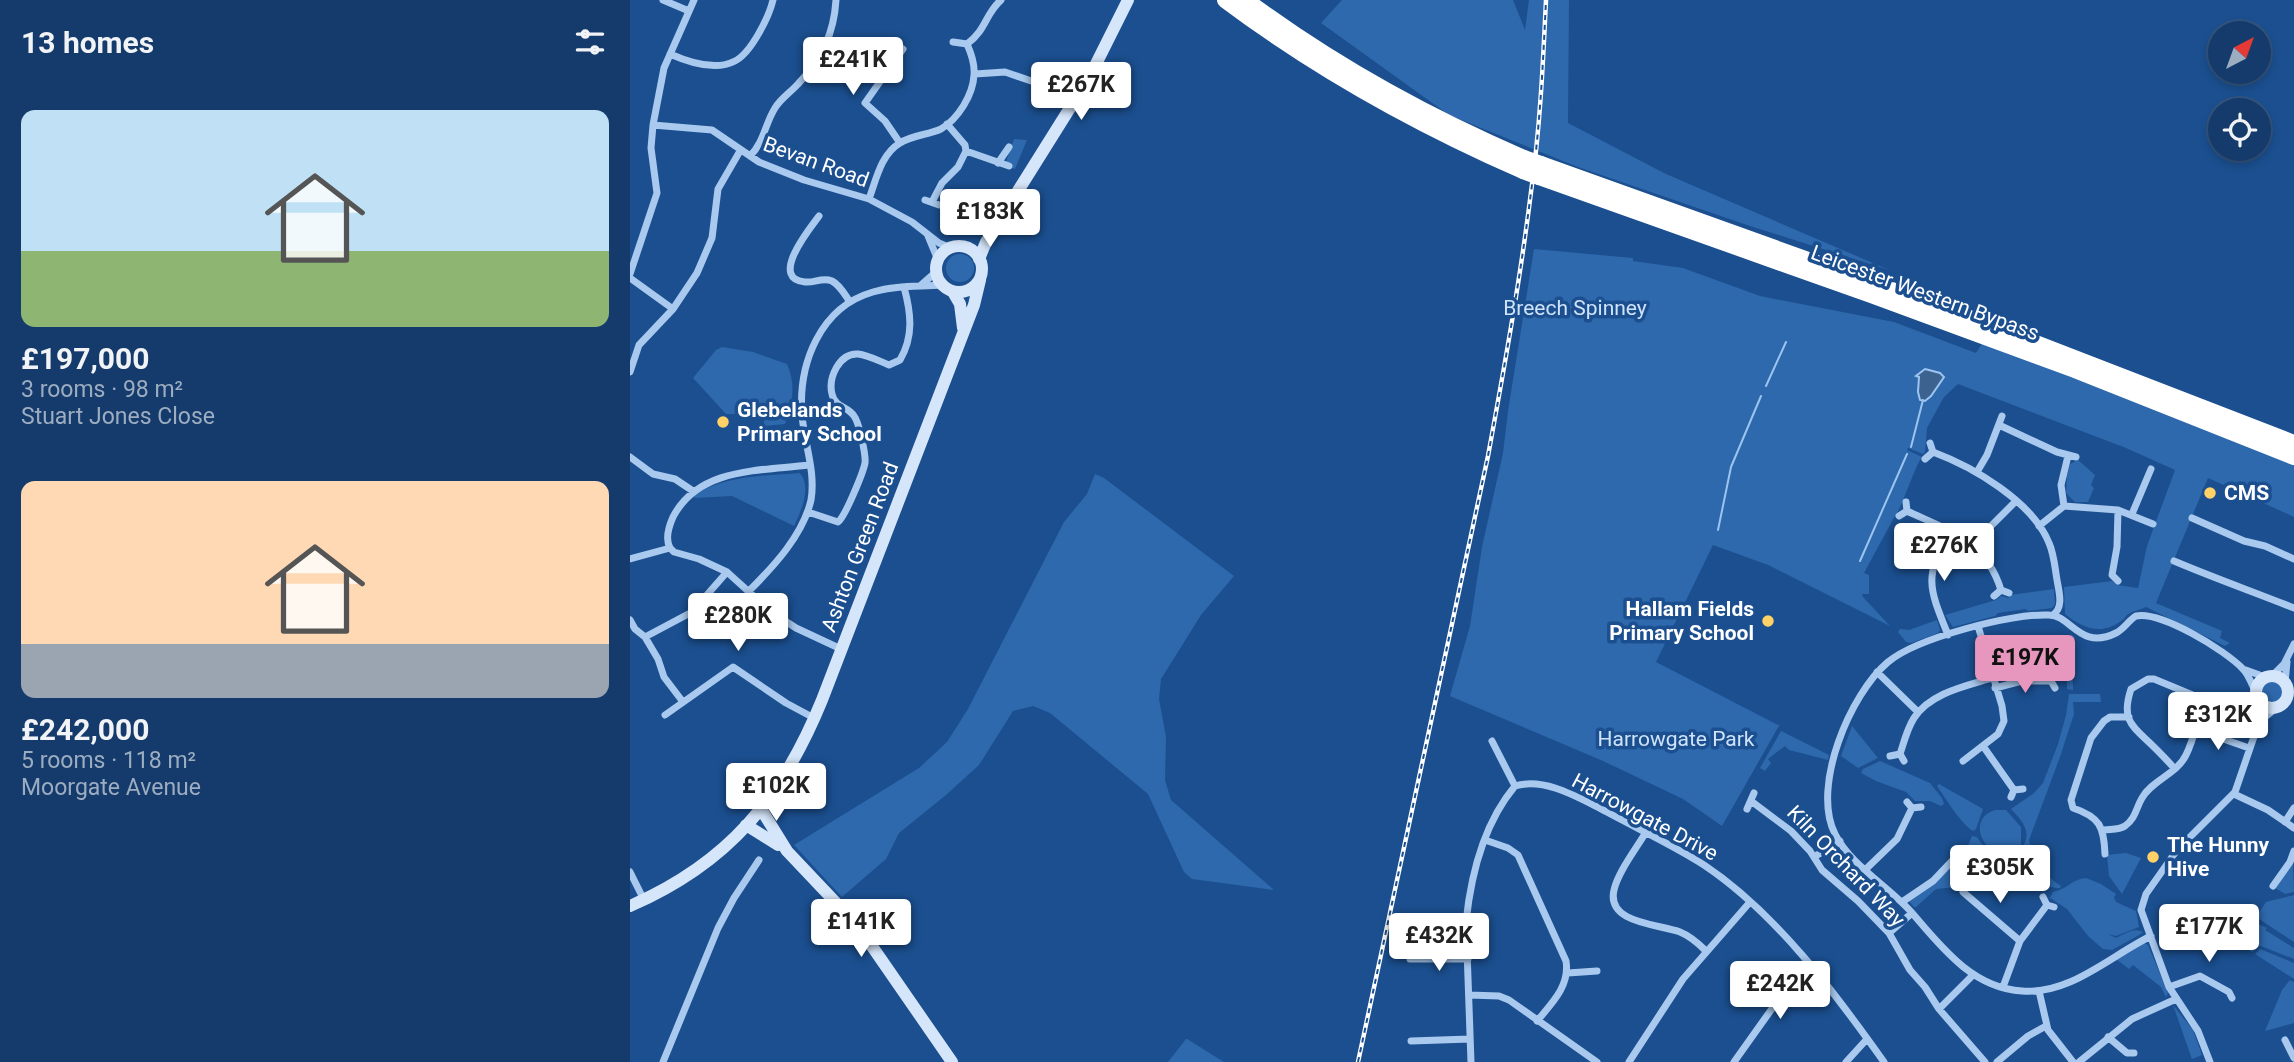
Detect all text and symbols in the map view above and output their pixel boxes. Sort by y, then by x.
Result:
north arrow [2208,21,2272,84]
map controls [2208,21,2271,161]
icon: filters [571,23,609,61]
text: 13 homes [21,25,154,60]
pin: £241K [804,38,902,97]
text: £241K [819,46,887,73]
pin: £267K [1032,62,1130,122]
text: £267K [1047,71,1115,98]
button: locate [2208,98,2271,161]
street label: Bevan Road [760,132,872,192]
icon: home [252,155,378,281]
pin: £183K [941,190,1039,249]
text: £183K [956,198,1024,225]
street label: Leicester Western Bypass [1808,241,2042,345]
park label: Breech Spinney [1503,296,1647,320]
text: £197,000 [21,341,149,376]
text: 3 rooms · 98 m² [21,376,183,403]
place label: Glebelands Primary School [737,398,882,446]
text: Stuart Jones Close [21,403,215,430]
marker: Glebelands Primary School [715,414,731,430]
street label: Ashton Green Road [817,459,903,635]
place label: CMS [2224,481,2269,505]
marker: CMS [2202,485,2218,501]
pin: £276K [1895,524,1993,583]
icon: home [252,526,378,652]
text: £276K [1910,532,1978,559]
pin: £280K [689,594,787,653]
place label: Hallam Fields Primary School [1609,597,1754,645]
text: £280K [704,602,772,629]
marker: Hallam Fields Primary School [1760,613,1776,629]
pin: £197K [1976,636,2074,695]
text: £197K [1991,644,2059,671]
pin: £312K [2169,692,2267,752]
text: £312K [2184,701,2252,728]
text: £242,000 [21,712,149,747]
park label: Harrowgate Park [1598,727,1755,751]
text: 5 rooms · 118 m² [21,747,196,774]
pin: £102K [727,764,825,823]
street label: Harrowgate Drive [1568,768,1722,866]
text: £102K [742,772,810,799]
text: Moorgate Avenue [21,774,201,801]
street label: Kiln Orchard Way [1782,800,1910,932]
place label: The Hunny Hive [2167,833,2269,881]
pin: £305K [1951,846,2049,905]
marker: The Hunny Hive [2145,849,2161,865]
text: £305K [1966,854,2034,881]
pin: £141K [812,900,910,959]
pin: £177K [2160,904,2258,964]
text: £141K [827,908,895,935]
text: £177K [2175,913,2243,940]
pin: £432K [1390,914,1488,973]
text: £432K [1405,922,1473,949]
pin: £242K [1731,962,1829,1021]
text: £242K [1746,970,1814,997]

